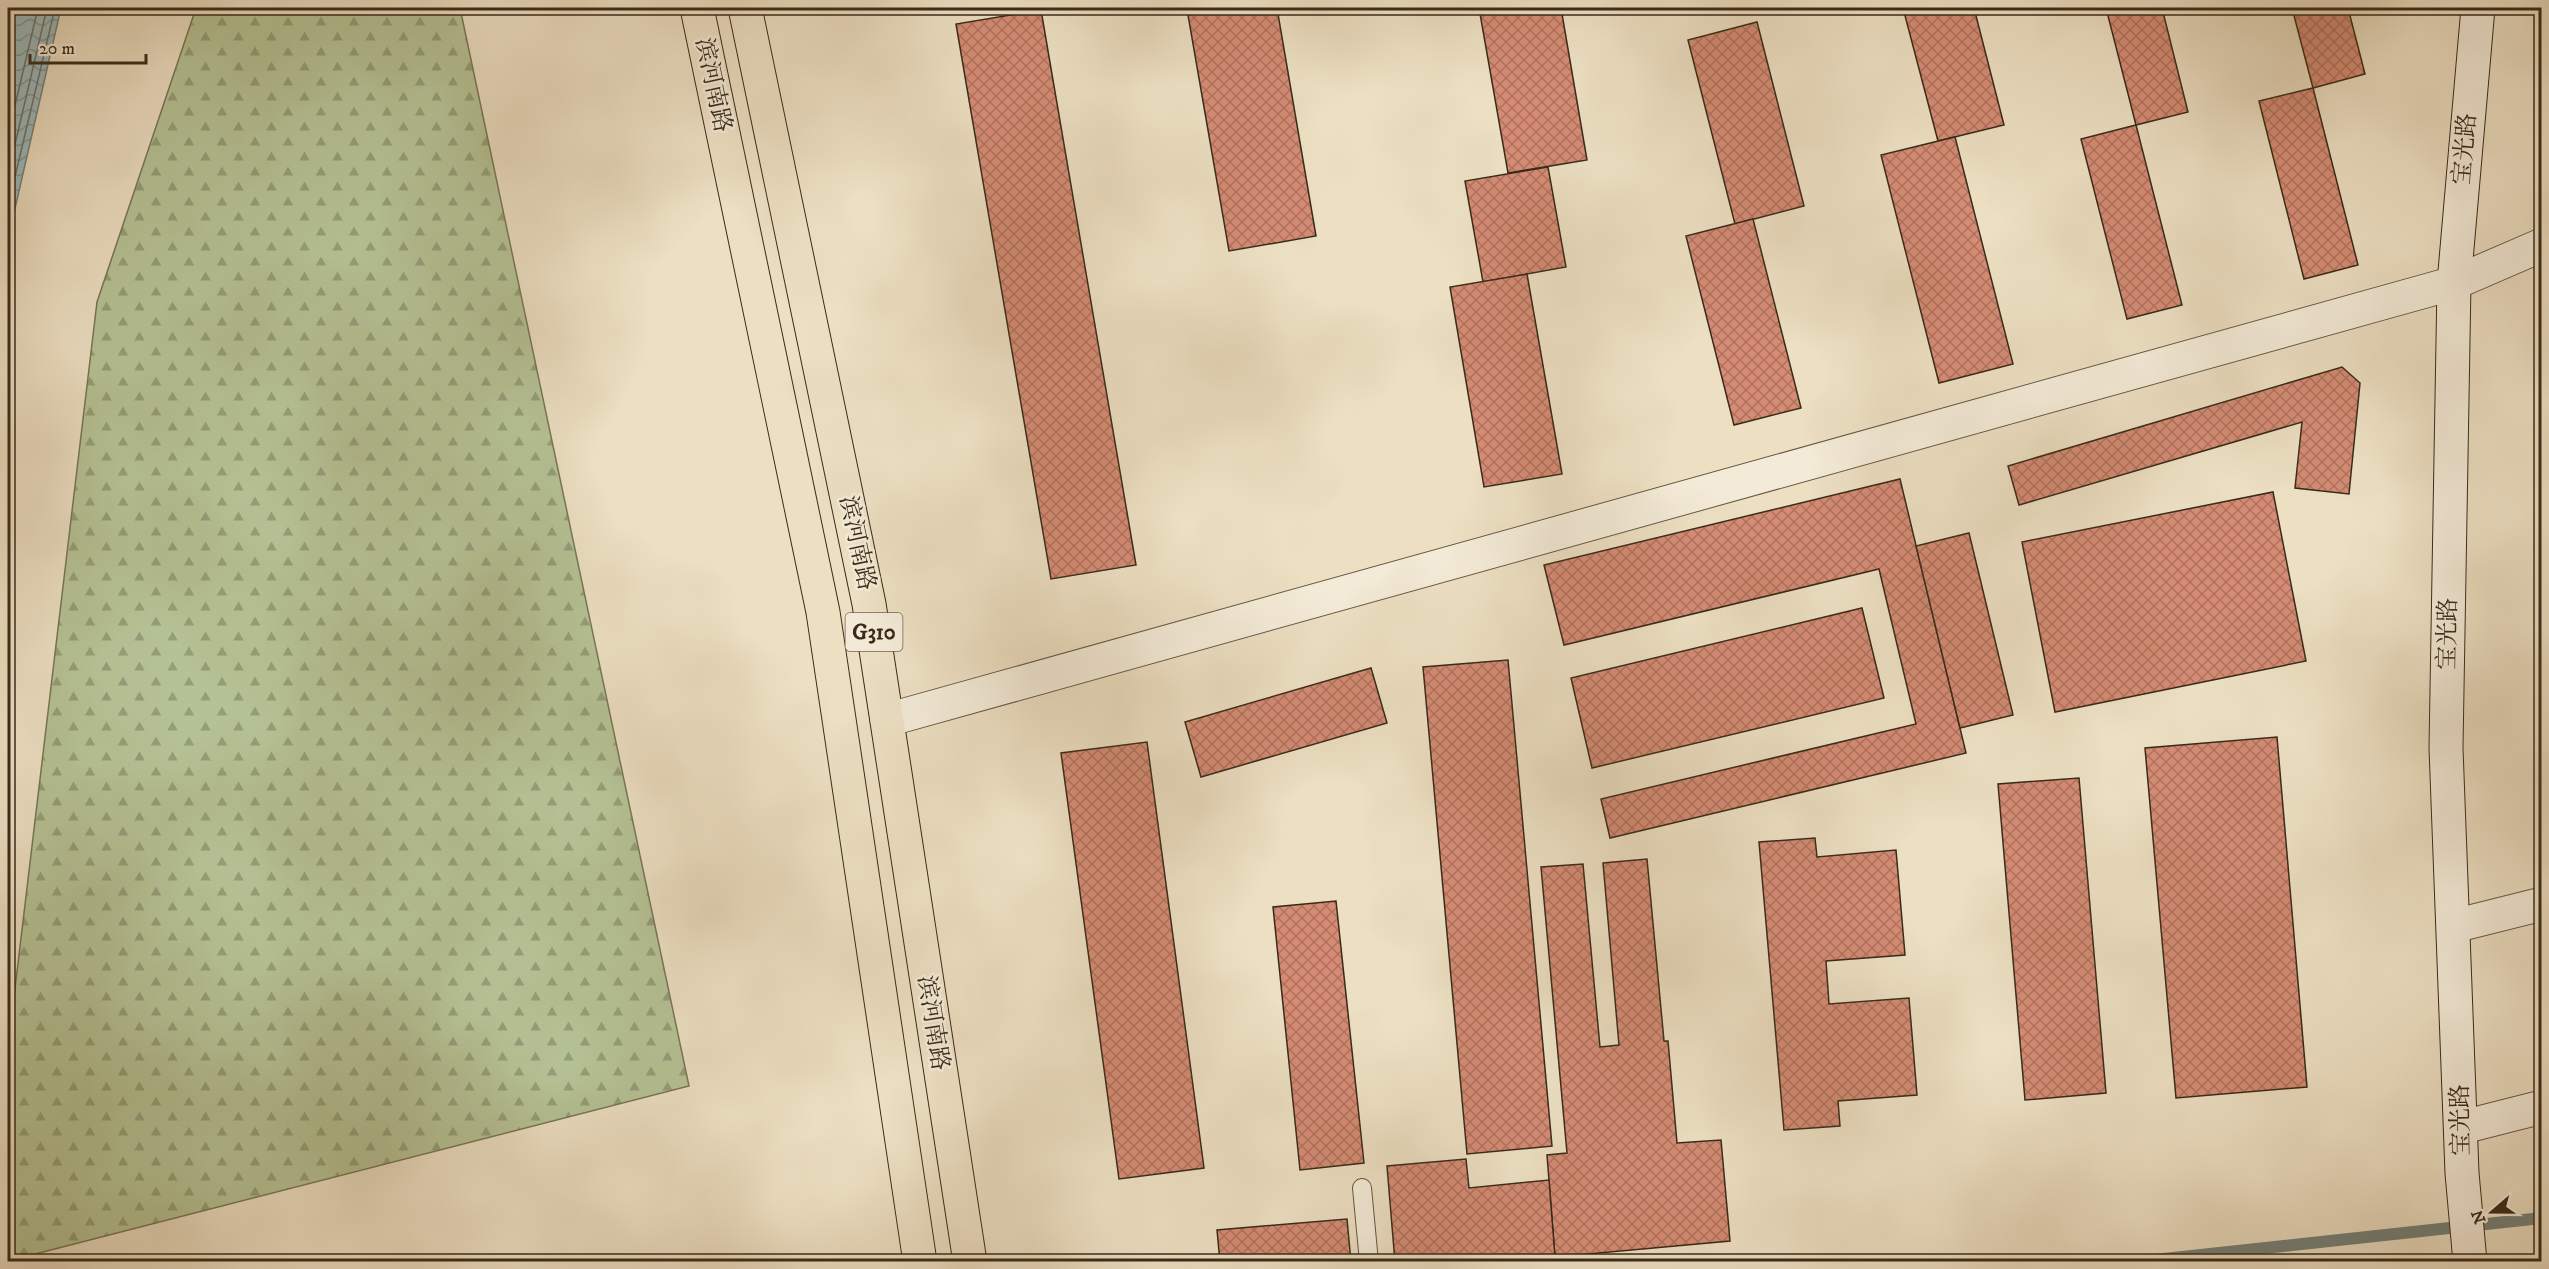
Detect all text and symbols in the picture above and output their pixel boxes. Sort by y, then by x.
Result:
scale bar [30,27,146,65]
street label: 滨河南路 [688,35,738,135]
text: 20 m [39,38,75,60]
street label: 宝光路 [2447,112,2483,186]
street label: 滨河南路 [832,493,882,593]
street label: 宝光路 [2432,598,2464,670]
road number: G310 [846,613,902,651]
street label: 滨河南路 [911,973,955,1073]
street label: 宝光路 [2445,1084,2477,1156]
north arrow [2462,1182,2522,1242]
text: N [2467,1207,2490,1226]

